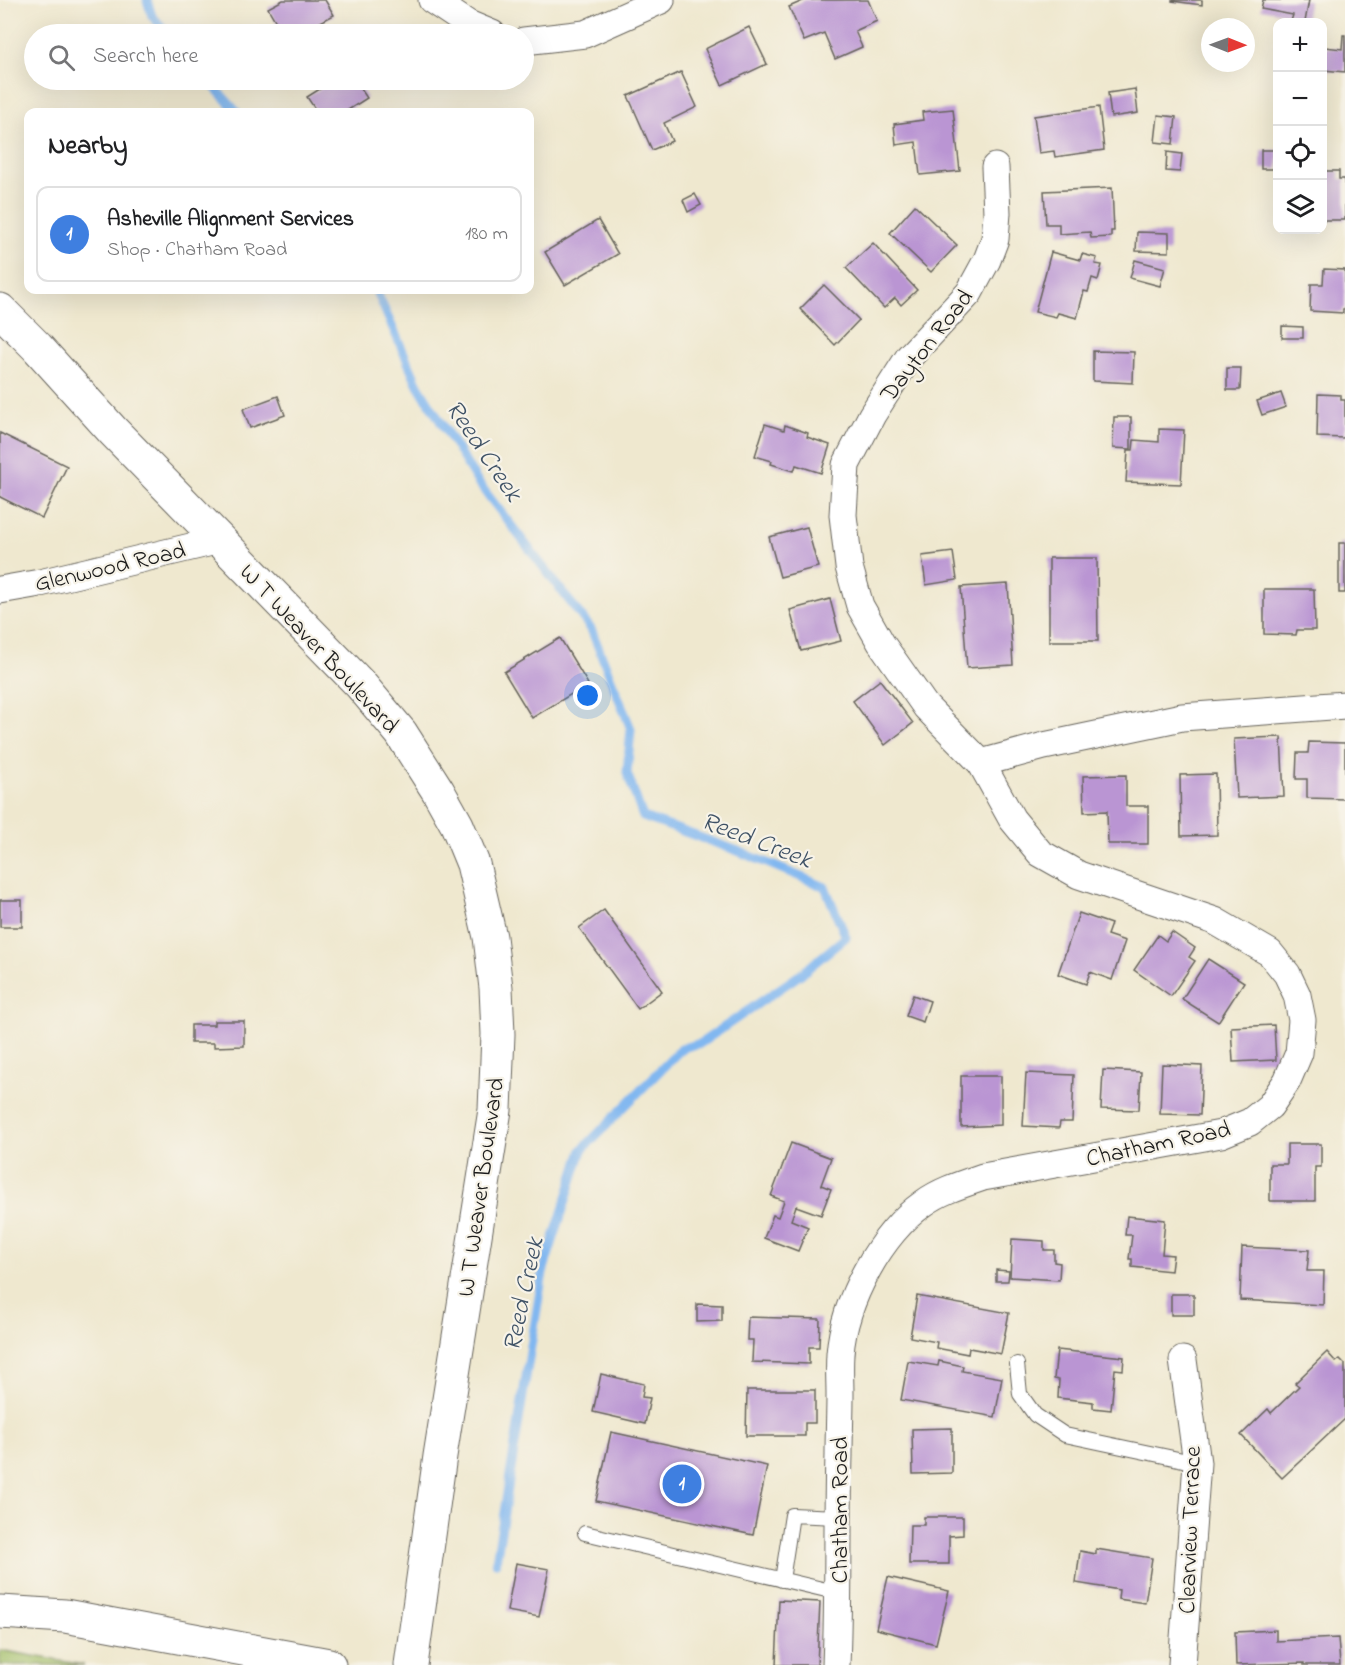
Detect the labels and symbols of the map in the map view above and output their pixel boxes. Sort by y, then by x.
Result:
north arrow [1201,18,1255,72]
street label: Dayton Road [872,282,984,412]
water label: Reed Creek [434,393,532,512]
street label: Glenwood Road [32,534,190,603]
street label: W T Weaver Boulevard [230,557,407,743]
your location [573,681,602,710]
water label: Reed Creek [695,803,818,881]
street label: W T Weaver Boulevard [450,1075,515,1299]
street label: Chatham Road [1083,1113,1234,1178]
water label: Reed Creek [494,1232,556,1355]
street label: Chatham Road [824,1436,859,1583]
street label: Clearview Terrace [1171,1445,1212,1615]
pin: 1 [662,1462,702,1506]

